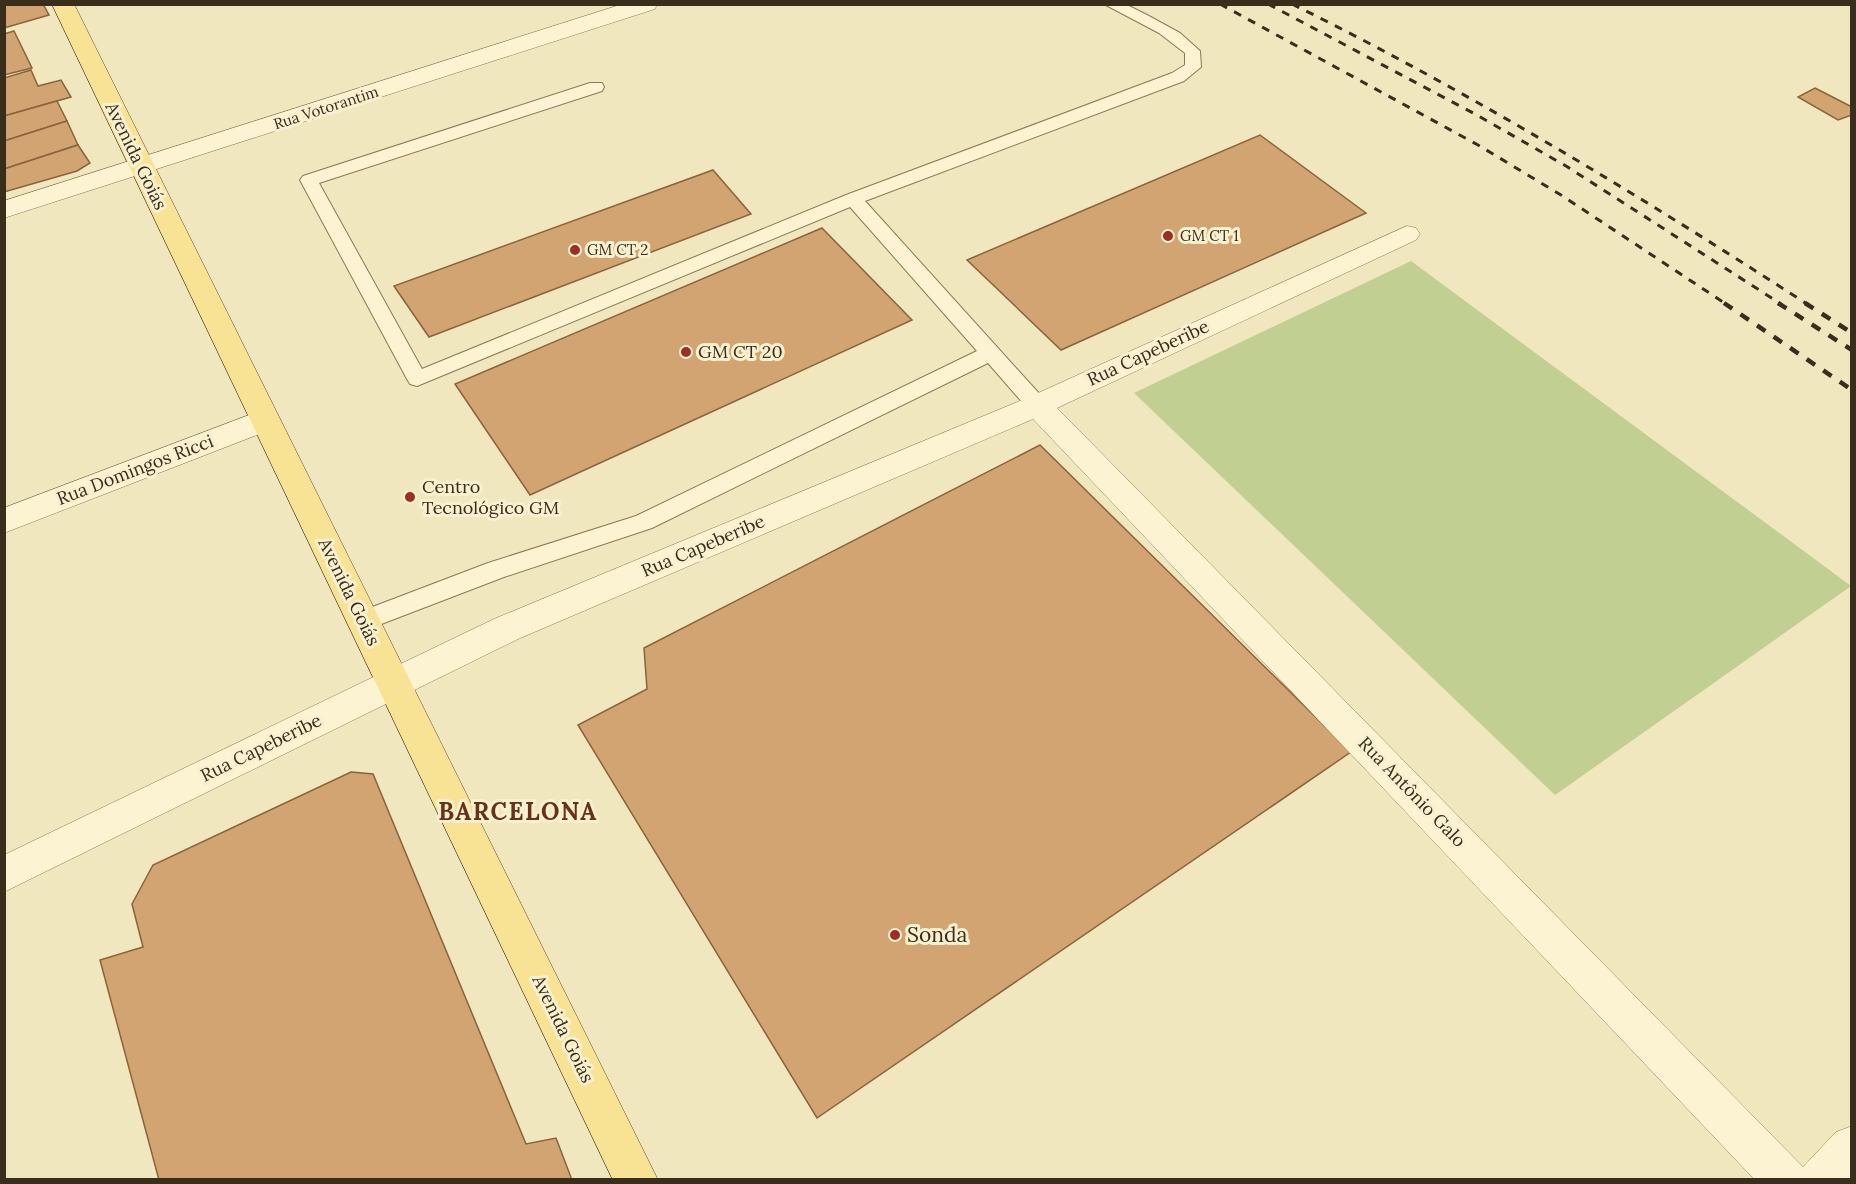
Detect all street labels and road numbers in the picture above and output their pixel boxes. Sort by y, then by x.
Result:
street label: Rua Votorantim [271,82,381,133]
street label: Avenida Goiás [100,97,173,214]
street label: Rua Capeberibe [1083,314,1213,391]
street label: Rua Domingos Ricci [53,429,216,510]
street label: Rua Capeberibe [638,509,768,582]
street label: Avenida Goiás [313,533,386,650]
street label: Rua Capeberibe [197,708,325,787]
street label: Rua Antônio Galo [1354,731,1471,852]
street label: Avenida Goiás [527,970,600,1087]

